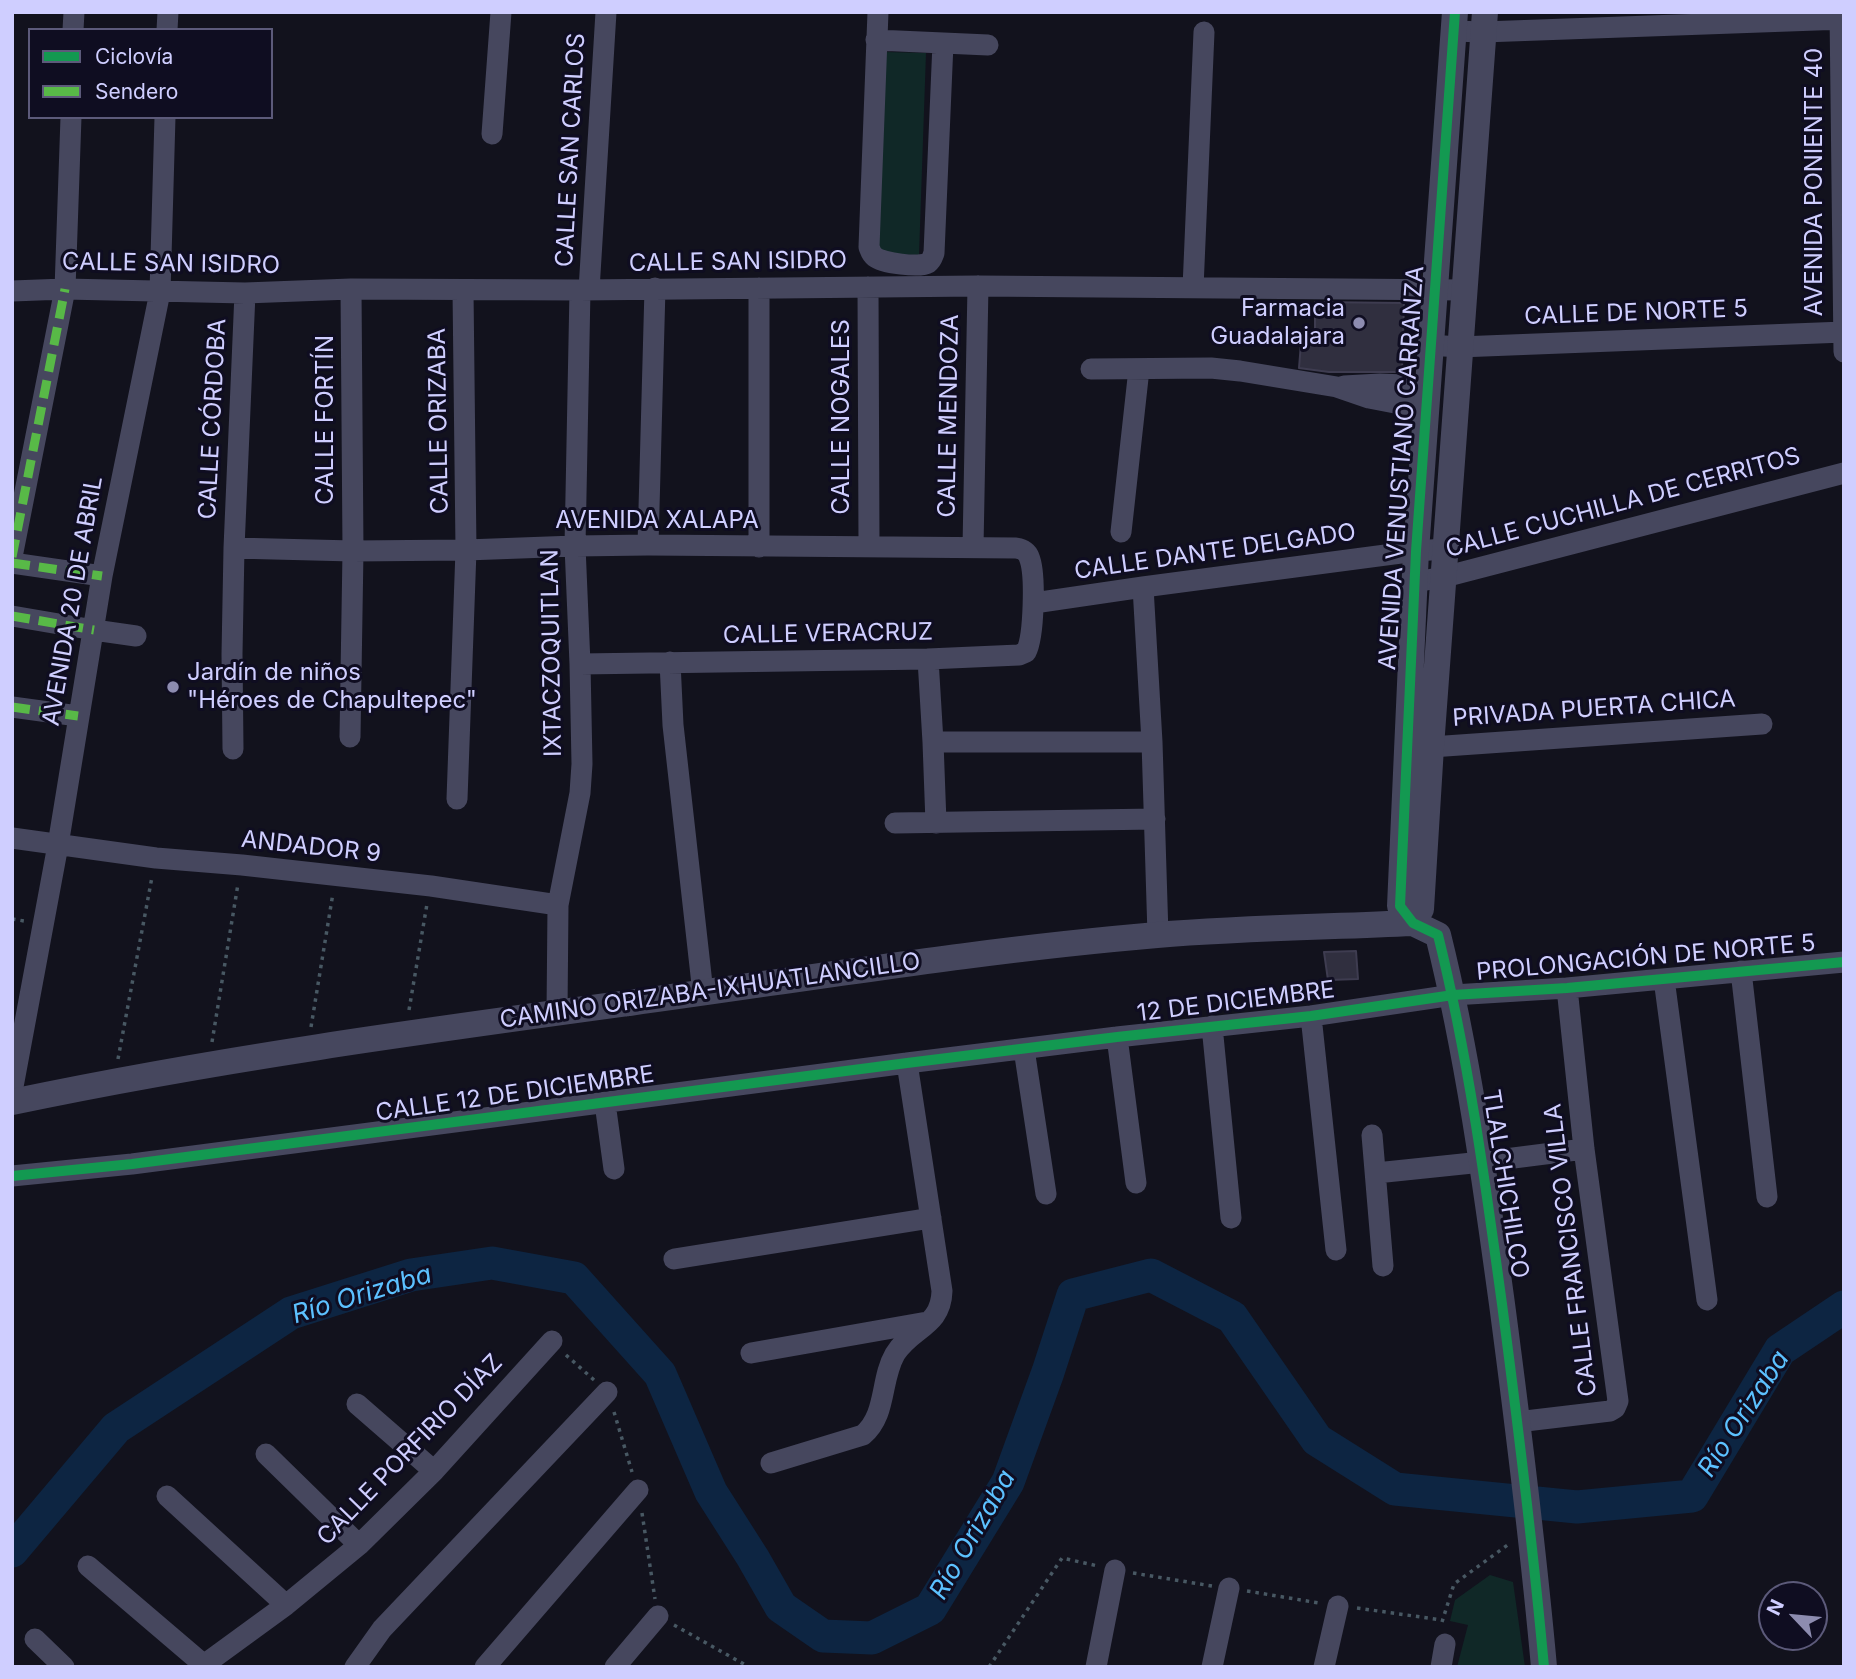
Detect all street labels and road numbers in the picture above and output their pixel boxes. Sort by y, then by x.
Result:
street label: CALLE SAN CARLOS [550,32,592,268]
street label: AVENIDA PONIENTE 40 [1801,48,1829,316]
street label: CALLE SAN ISIDRO [629,246,847,278]
street label: CALLE SAN ISIDRO [62,248,280,280]
street label: AVENIDA VENUSTIANO CARRANZA [1374,265,1430,671]
street label: CALLE DE NORTE 5 [1524,295,1748,331]
street label: CALLE MENDOZA [933,314,965,518]
street label: CALLE CÓRDOBA [193,318,233,520]
street label: CALLE NOGALES [828,319,856,515]
street label: CALLE ORIZABA [423,328,455,514]
street label: CALLE FORTÍN [312,335,340,505]
street label: CALLE CUCHILLA DE CERRITOS [1443,442,1803,564]
street label: AVENIDA 20 DE ABRIL [37,474,109,728]
street label: AVENIDA XALAPA [555,507,759,535]
street label: CALLE DANTE DELGADO [1072,518,1358,586]
street label: IXTACZOQUITLAN [536,549,568,757]
street label: CALLE VERACRUZ [723,618,933,650]
street label: PRIVADA PUERTA CHICA [1451,685,1737,733]
street label: ANDADOR 9 [240,825,382,869]
street label: PROLONGACIÓN DE NORTE 5 [1475,929,1817,987]
street label: CAMINO ORIZABA-IXHUATLANCILLO [498,947,922,1035]
street label: 12 DE DICIEMBRE [1135,976,1337,1028]
street label: CALLE 12 DE DICIEMBRE [374,1060,656,1128]
street label: TLALCHICHILCO [1476,1087,1534,1281]
street label: CALLE FRANCISCO VILLA [1539,1102,1603,1398]
street label: CALLE PORFIRIO DÍAZ [311,1349,509,1551]

